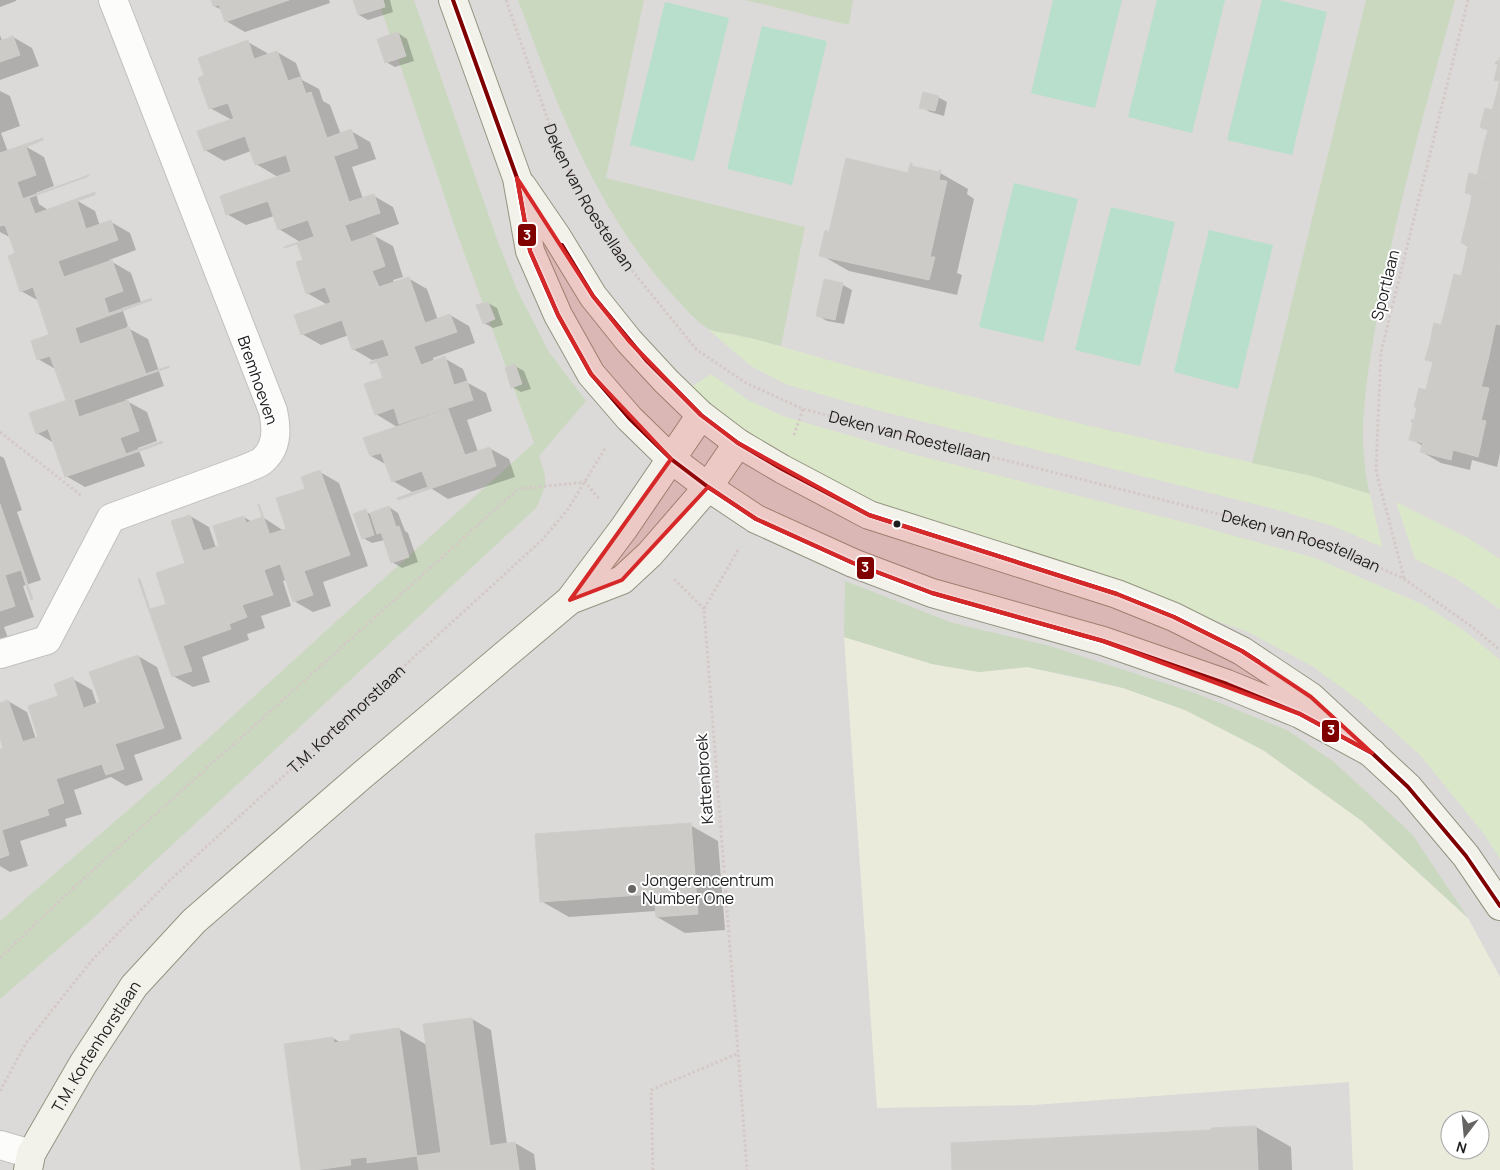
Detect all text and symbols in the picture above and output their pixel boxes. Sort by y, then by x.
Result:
street label: Deken van Roestellaan [539,121,640,275]
line badge: 3 [517,223,537,247]
text: 3 [523,225,531,244]
street label: Sportlaan [1366,247,1404,323]
street label: Bremhoeven [233,333,283,427]
street label: Deken van Roestellaan [827,405,993,467]
street label: Deken van Roestellaan [1219,504,1384,577]
unlabelled marker [892,519,902,529]
line badge: 3 [856,556,875,580]
text: 3 [861,557,869,576]
street label: T.M. Kortenhorstlaan [283,660,410,778]
line badge: 3 [1321,719,1340,743]
text: 3 [1327,720,1335,739]
street label: Kattenbroek [690,732,718,825]
place label: Jongerencentrum Number One [642,869,774,909]
marker: Jongerencentrum Number One [626,883,638,895]
street label: T.M. Kortenhorstlaan [46,976,146,1116]
north arrow [1440,1110,1490,1160]
text: N [1454,1137,1469,1158]

